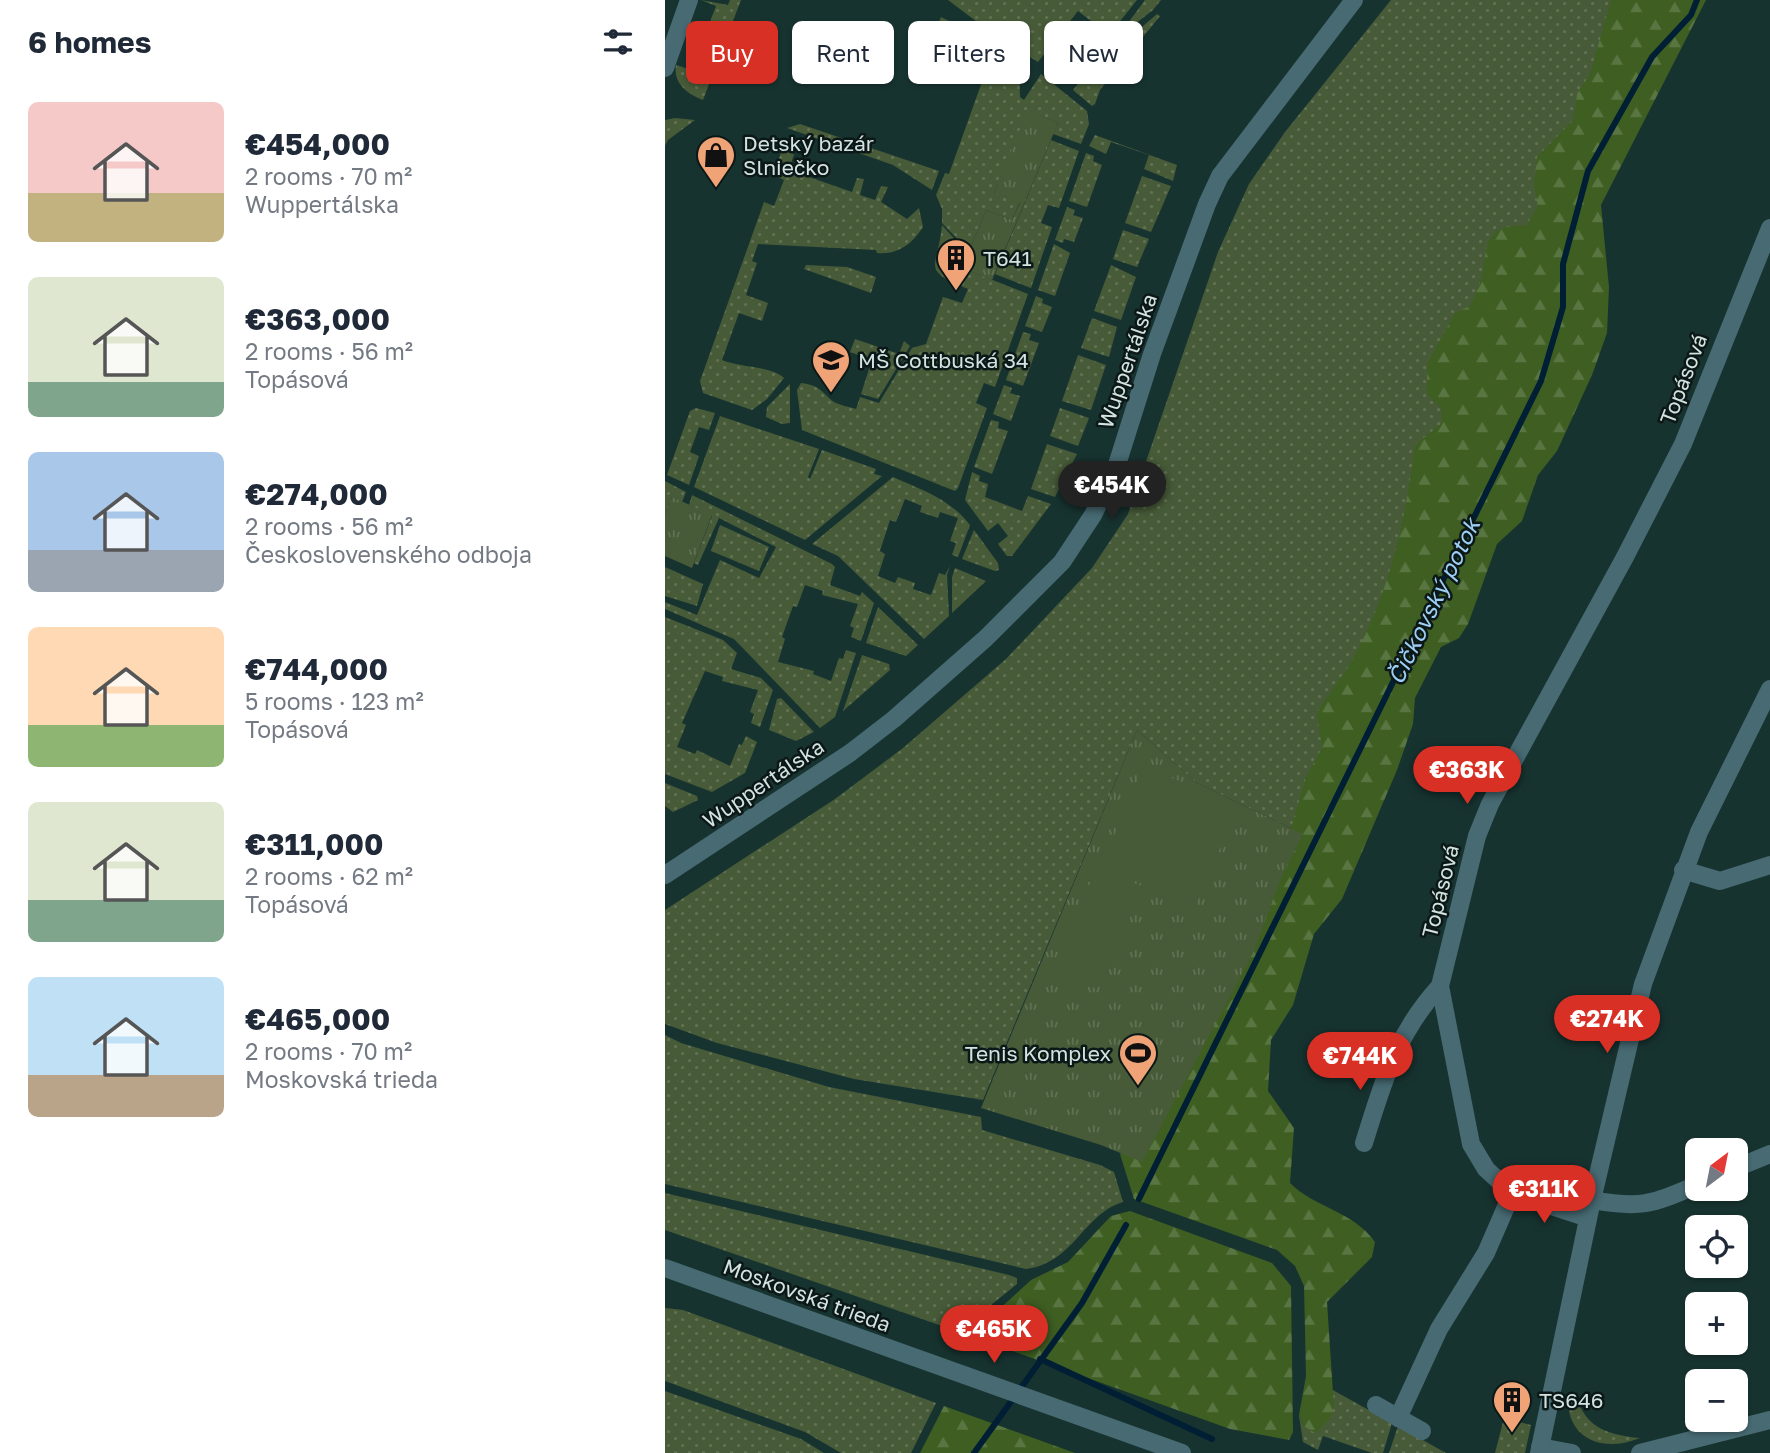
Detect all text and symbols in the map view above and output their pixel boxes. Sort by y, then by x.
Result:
chip: Buy [686,21,778,84]
chip: Rent [792,21,894,84]
chip: Filters [908,21,1030,84]
chip: New [1044,21,1143,84]
icon: filters [599,23,637,61]
text: 6 homes [28,24,151,60]
text: €454,000 [245,126,390,162]
icon: home [84,130,168,214]
place label: Detský bazár Slniečko [743,130,874,180]
shop icon: Detský bazár Slniečko [695,134,737,189]
text: 2 rooms · 70 m² [245,162,412,190]
text: Wuppertálska [245,190,399,218]
building icon: T641 [935,237,977,292]
place label: T641 [983,245,1032,271]
street label: Wuppertálska [1092,290,1162,432]
text: €363,000 [245,301,390,337]
icon: home [84,305,168,389]
street label: Topásová [1654,330,1712,428]
text: 2 rooms · 56 m² [245,337,413,365]
school or university icon: MŠ Cottbuská 34 [810,339,852,394]
place label: MŠ Cottbuská 34 [858,347,1029,373]
text: Topásová [245,365,349,393]
pin: €454K [1063,462,1161,521]
text: €454K [1074,470,1150,498]
text: €274,000 [245,476,388,512]
icon: home [84,480,168,564]
text: 2 rooms · 56 m² [245,512,413,540]
water label: Čičkovský potok [1381,512,1486,689]
text: Československého odboja [245,540,532,568]
text: €744,000 [245,651,388,687]
icon: home [84,655,168,739]
text: 5 rooms · 123 m² [245,687,424,715]
text: Topásová [245,715,349,743]
street label: Wuppertálska [697,733,829,833]
pin: €363K [1418,746,1516,806]
text: €363K [1429,755,1505,783]
text: €311,000 [245,826,383,862]
icon: home [84,830,168,914]
street label: Topásová [1416,842,1464,940]
text: 2 rooms · 62 m² [245,862,413,890]
text: Topásová [245,890,349,918]
pin: €274K [1558,996,1656,1055]
text: €465,000 [245,1001,390,1037]
text: €274K [1570,1004,1644,1032]
icon: home [84,1005,168,1089]
sports icon: Tenis Komplex [1117,1032,1159,1087]
pin: €744K [1311,1032,1409,1092]
text: 2 rooms · 70 m² [245,1037,412,1065]
place label: Tenis Komplex [965,1040,1111,1066]
text: €744K [1323,1041,1397,1069]
text: Moskovská trieda [245,1065,438,1093]
north arrow [1685,1138,1748,1200]
map controls [1685,1138,1748,1432]
pin: €311K [1495,1166,1593,1225]
text: €311K [1509,1174,1579,1202]
button: locate [1685,1215,1748,1278]
street label: Moskovská trieda [720,1253,894,1337]
button: + [1685,1292,1748,1355]
pin: €465K [945,1306,1043,1365]
text: €465K [956,1314,1032,1342]
button: − [1685,1369,1748,1432]
building icon: TS646 [1491,1379,1533,1434]
place label: TS646 [1539,1387,1603,1413]

